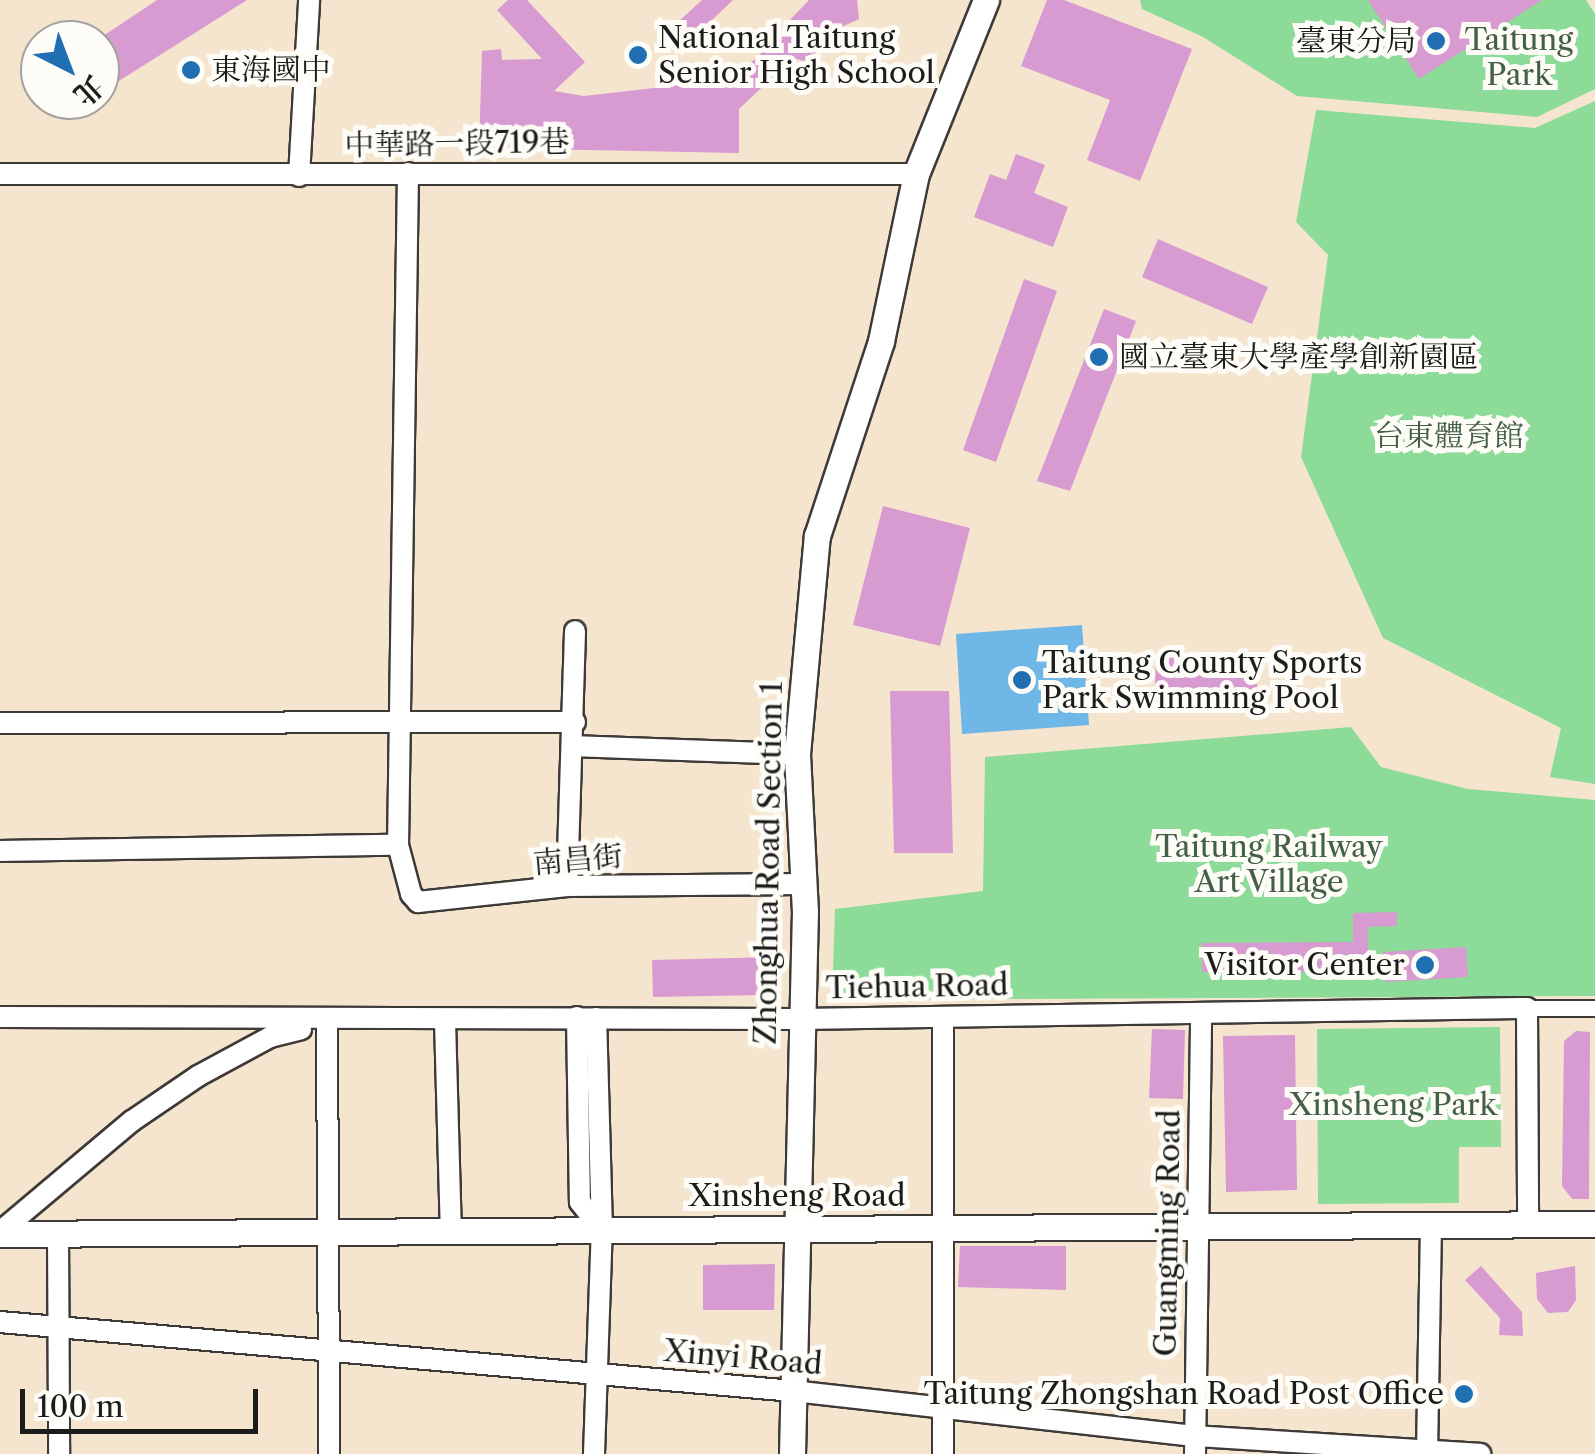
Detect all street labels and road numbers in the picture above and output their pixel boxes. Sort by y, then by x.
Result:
street label: 中華路一段719巷 [344,124,570,164]
street label: Zhonghua Road Section 1 [748,681,790,1045]
street label: 南昌街 [532,838,624,882]
street label: Tiehua Road [825,967,1009,1007]
street label: Guangming Road [1148,1109,1188,1357]
street label: Xinsheng Road [689,1178,905,1214]
street label: Xinyi Road [662,1333,824,1383]

